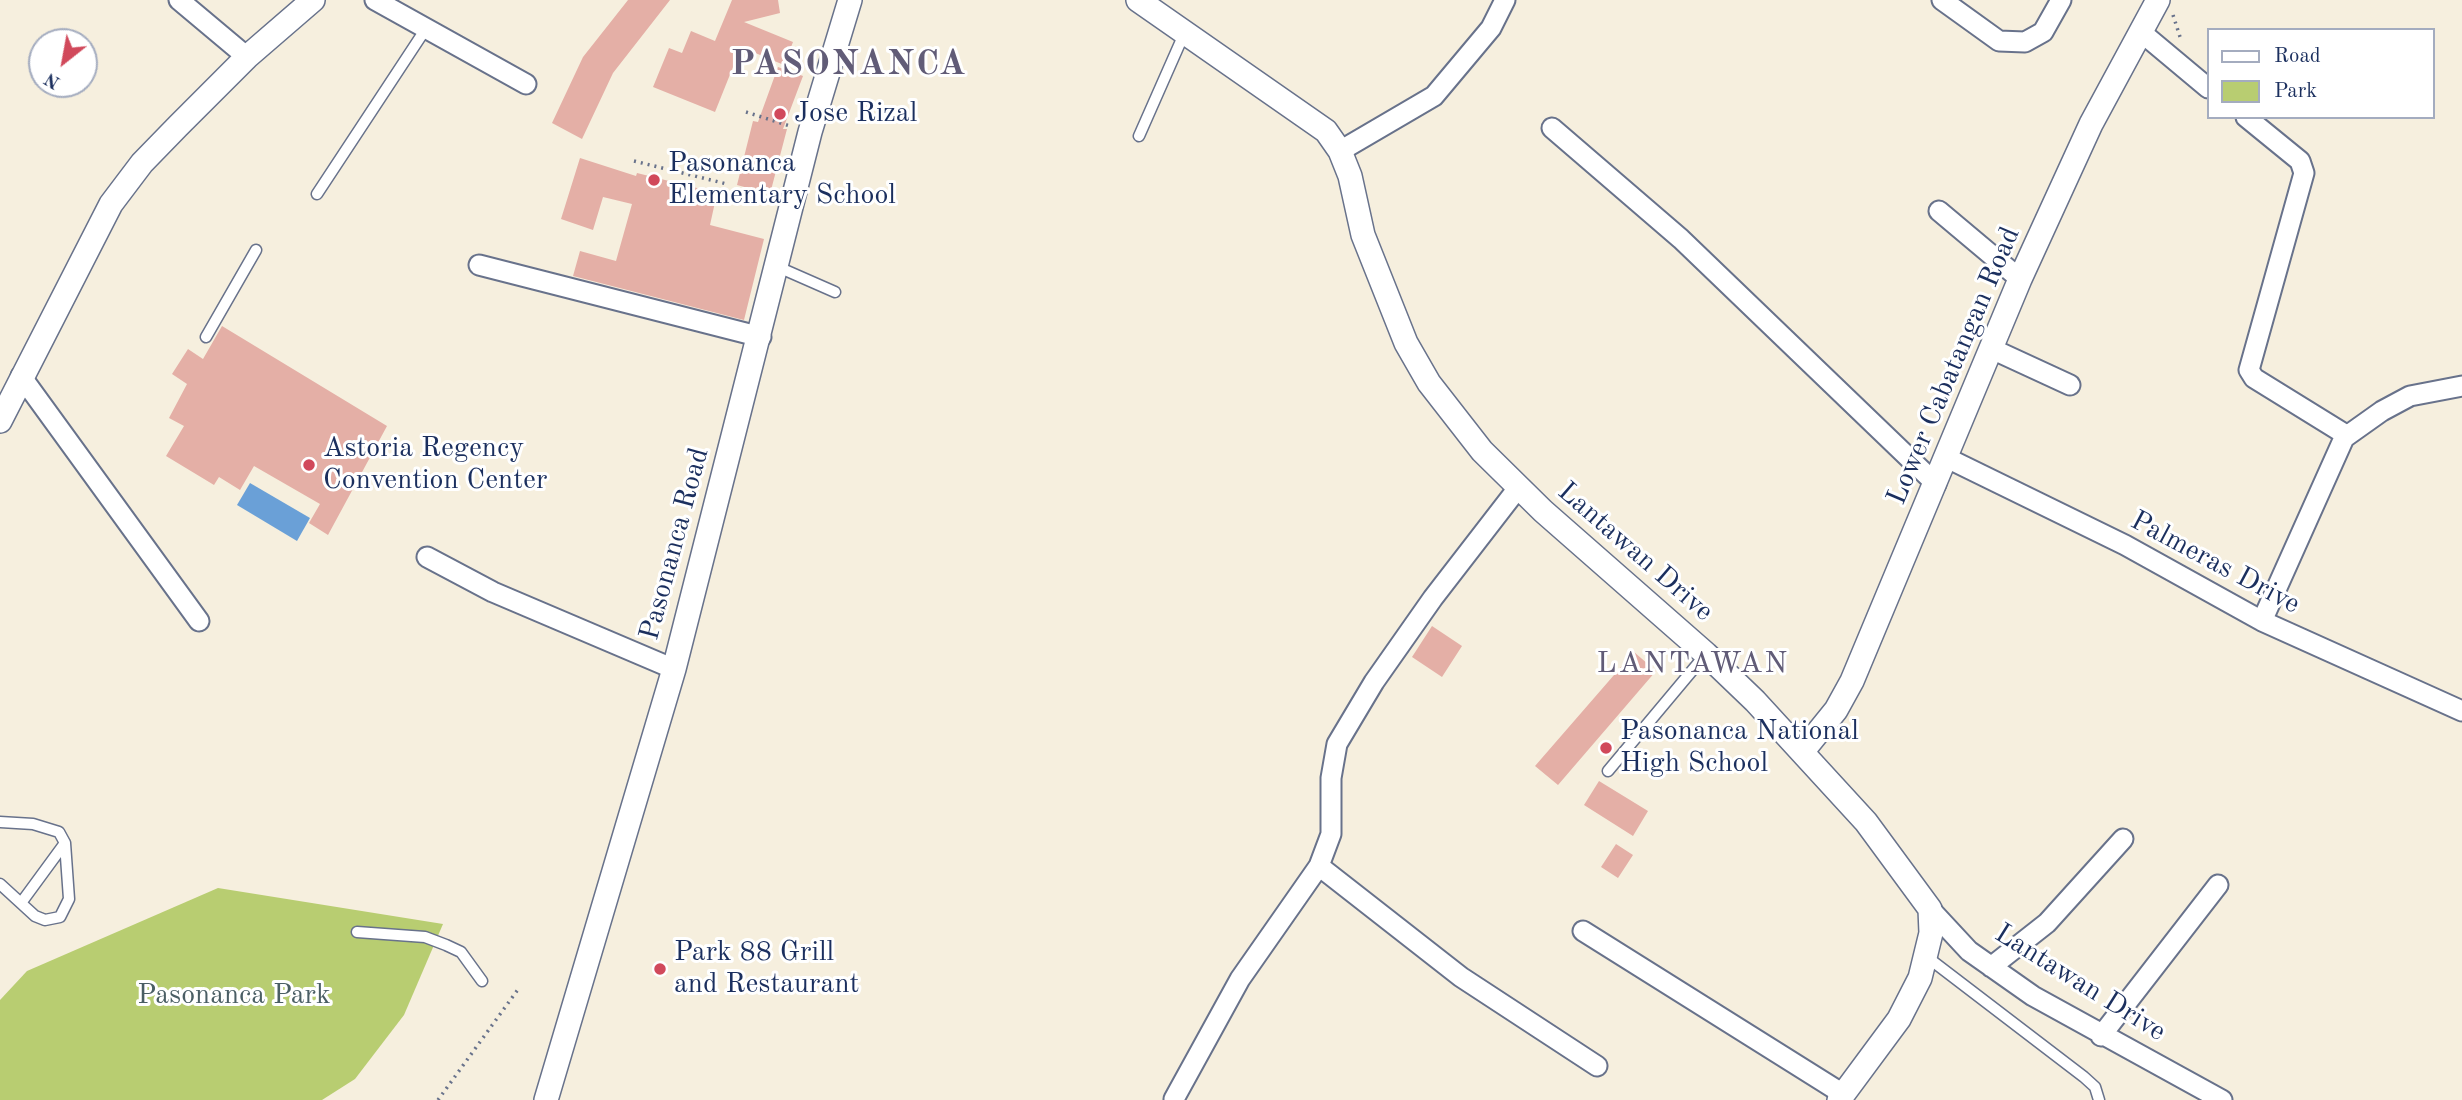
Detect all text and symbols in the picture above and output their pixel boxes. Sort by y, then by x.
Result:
north arrow [28,28,98,98]
legend [2206,28,2434,119]
district label: PASONANCA [732,44,966,86]
text: Road [2274,46,2321,67]
text: N [42,68,64,92]
text: Park [2274,81,2317,102]
place label: Jose Rizal [794,97,917,131]
marker: Jose Rizal [772,106,788,122]
place label: Pasonanca Elementary School [668,147,896,213]
marker: Pasonanca Elementary School [646,172,662,188]
street label: Lower Cabatangan Road [1880,222,2028,510]
place label: Astoria Regency Convention Center [323,432,547,498]
street label: Pasonanca Road [633,444,717,644]
marker: Astoria Regency Convention Center [301,457,317,473]
street label: Lantawan Drive [1550,475,1720,629]
street label: Palmeras Drive [2125,504,2305,622]
district label: LANTAWAN [1598,646,1788,682]
place label: Pasonanca National High School [1620,715,1859,781]
marker: Pasonanca National High School [1598,740,1614,756]
street label: Lantawan Drive [1988,917,2172,1049]
place label: Park 88 Grill and Restaurant [674,936,859,1002]
marker: Park 88 Grill and Restaurant [652,961,668,977]
park label: Pasonanca Park [137,979,331,1013]

